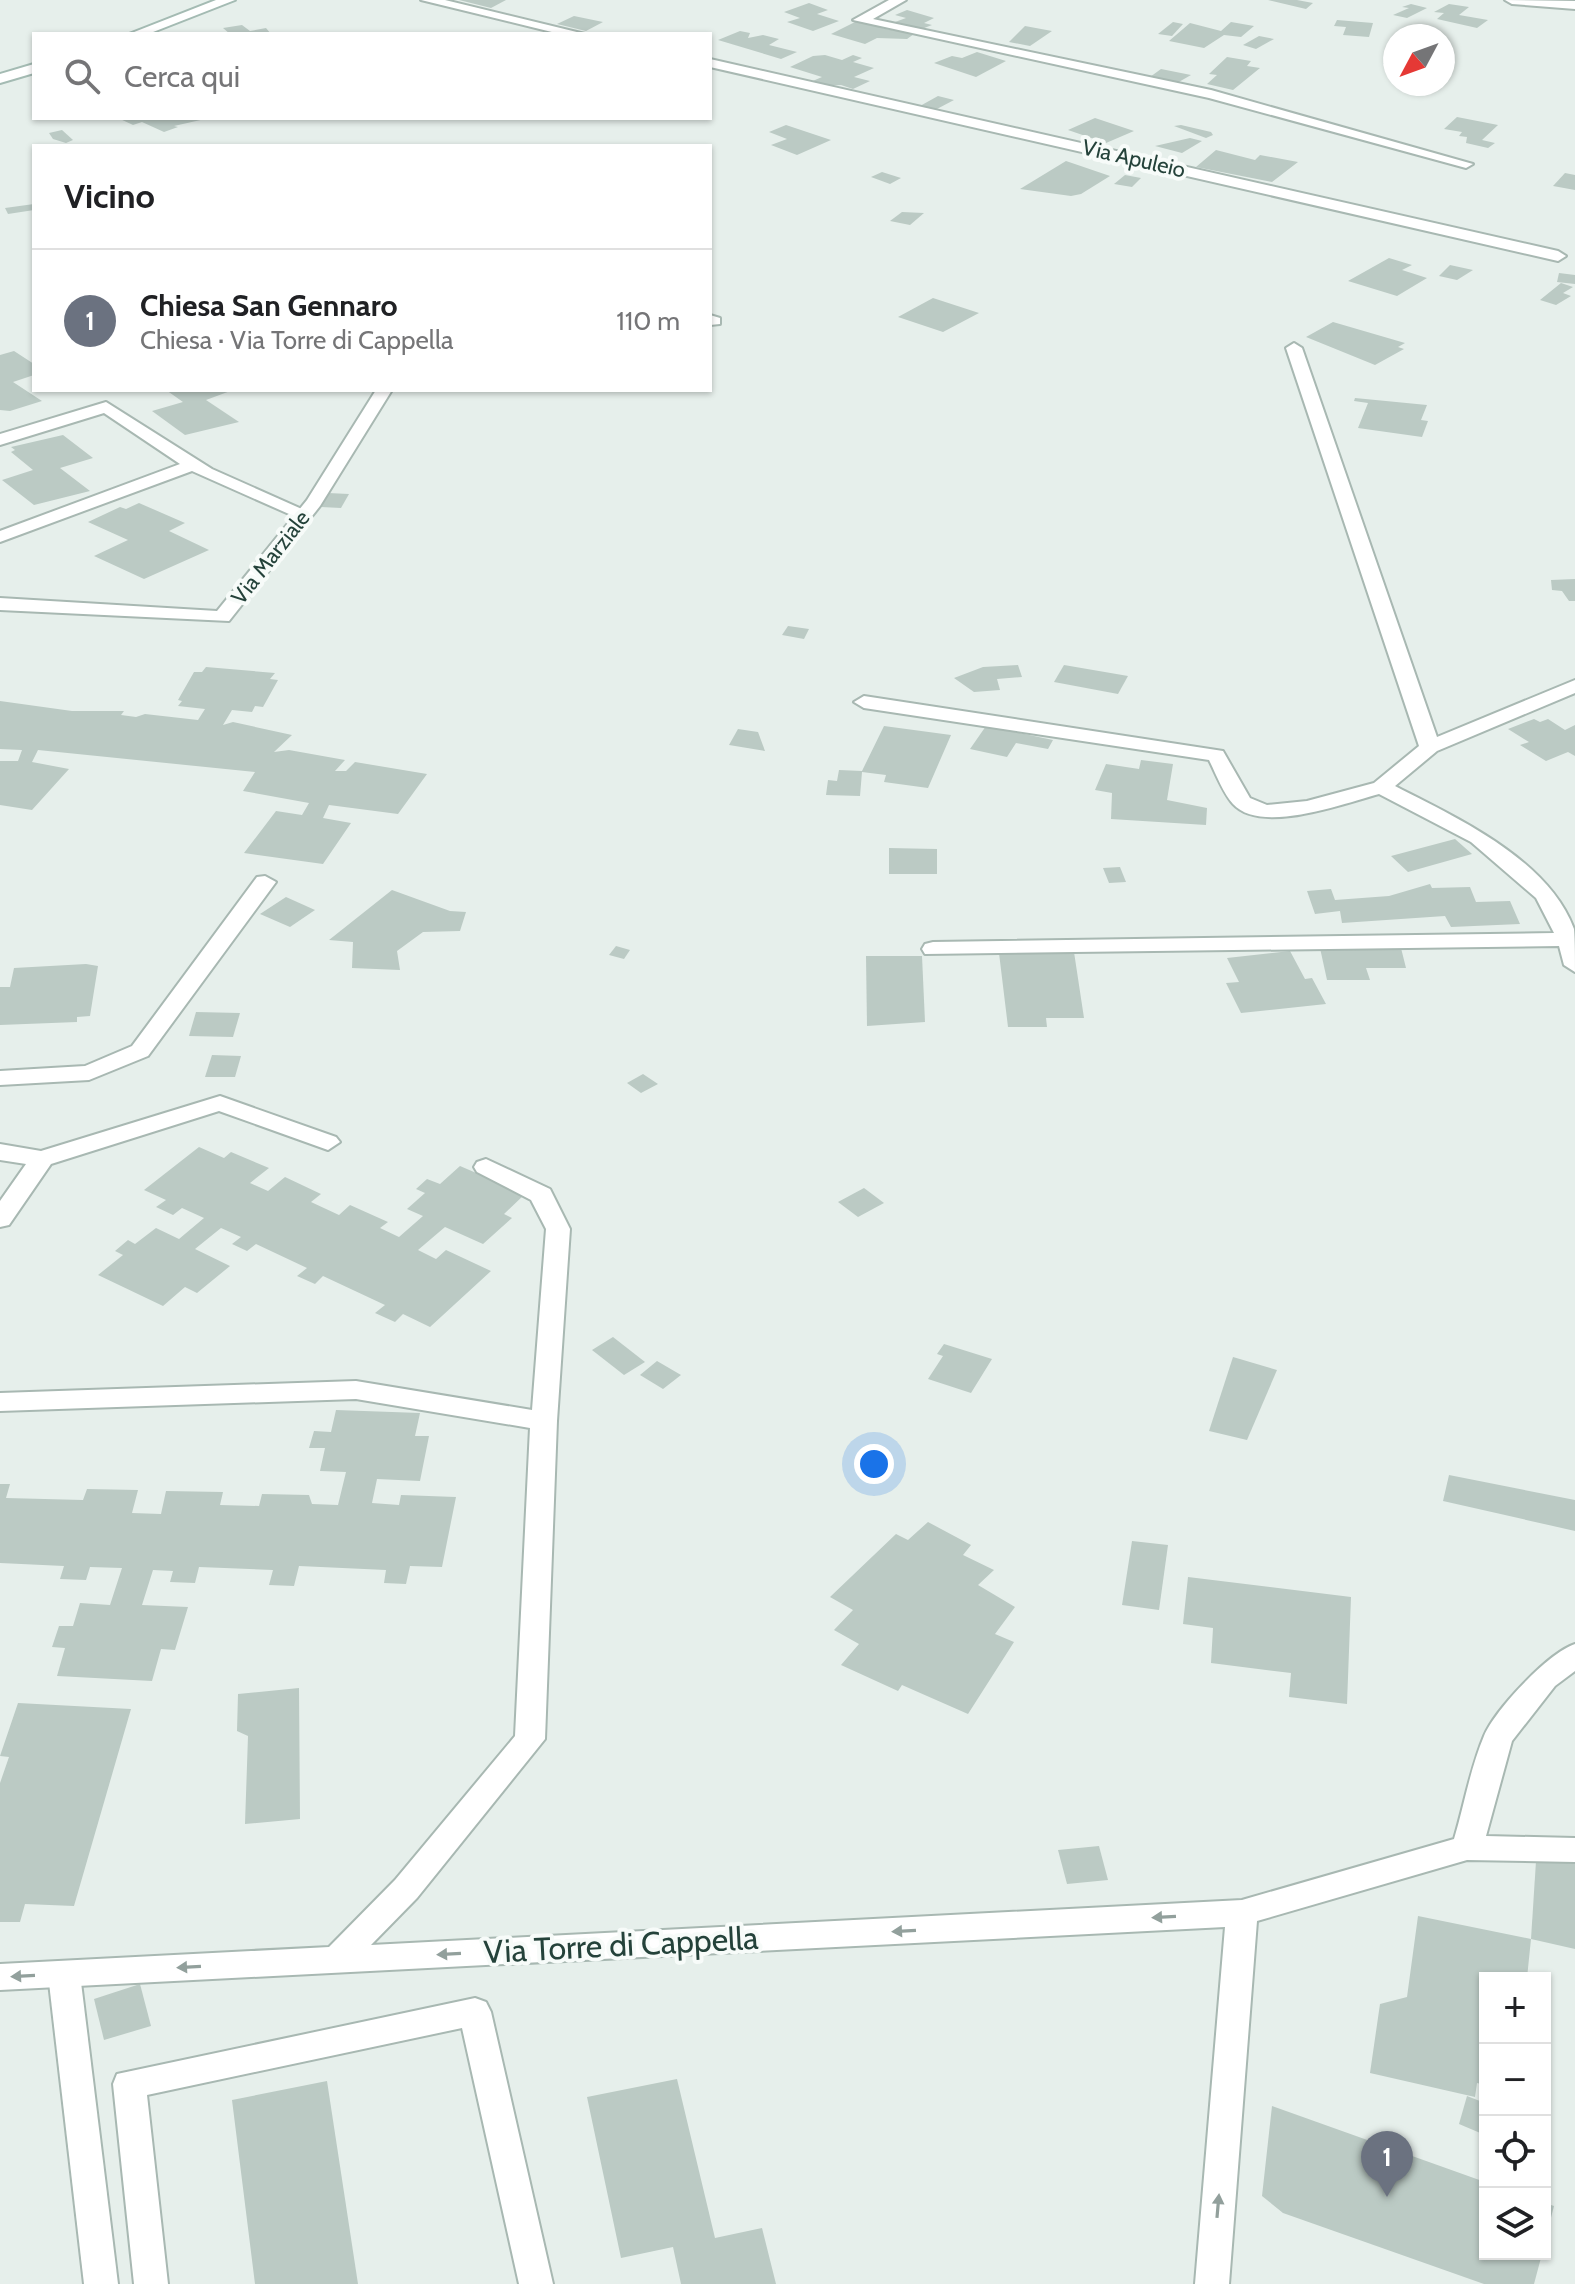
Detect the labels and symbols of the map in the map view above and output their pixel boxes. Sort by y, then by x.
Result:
north arrow [1383,24,1455,96]
street label: Via Apuleio [1080,134,1188,183]
street label: Via Marziale [225,505,315,610]
your location [854,1444,894,1484]
one-way arrow [1151,1911,1176,1924]
street label: Via Torre di Cappella [483,1918,760,1971]
one-way arrow [891,1924,916,1937]
one-way arrow [436,1948,461,1961]
one-way arrow [176,1961,201,1974]
one-way arrow [10,1970,35,1983]
pin: 1 [1361,2131,1413,2197]
one-way arrow [1212,2193,1225,2218]

